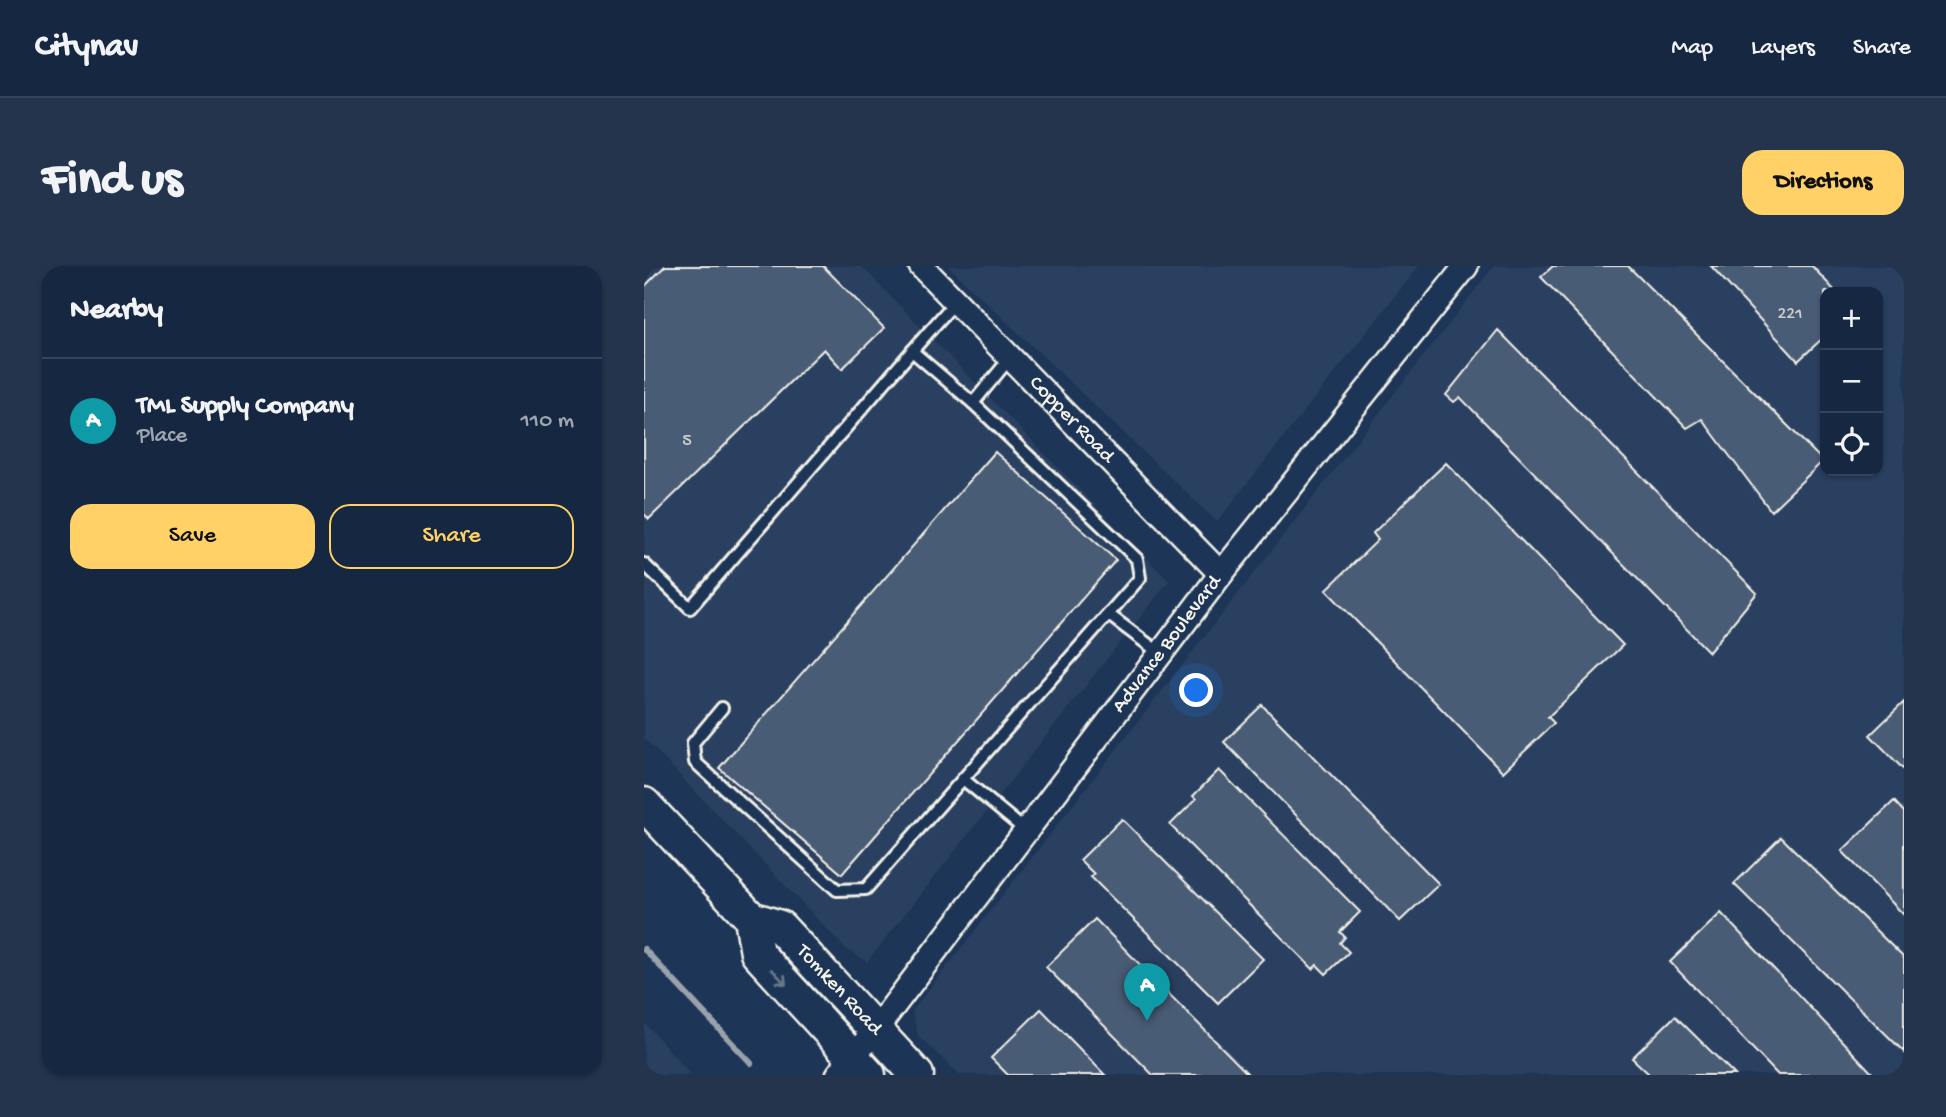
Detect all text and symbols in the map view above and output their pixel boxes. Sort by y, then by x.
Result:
text: Citynav [35,29,138,67]
text: Map [1671,34,1713,63]
text: Layers [1751,34,1815,63]
text: Share [1853,34,1911,63]
button: Directions [1742,150,1904,215]
text: Find us [42,153,182,211]
map controls [1820,287,1883,476]
button: + [1820,287,1883,350]
text: Nearby [70,294,163,329]
house number: 221 [1778,304,1802,325]
button: − [1820,350,1883,413]
street label: Copper Road [1023,371,1120,470]
text: TML Supply Company [137,392,354,423]
text: A [86,408,100,435]
text: 110 m [521,408,574,435]
button: locate [1820,413,1883,476]
text: Place [137,423,187,450]
house number: 5 [682,431,692,452]
button: Save [70,504,315,569]
button: Share [329,504,574,569]
street label: Advance Boulevard [1107,570,1229,718]
your location [1179,673,1213,707]
street label: Tomken Road [790,939,888,1042]
pin: A [1124,963,1170,1021]
one-way arrow [771,968,787,986]

